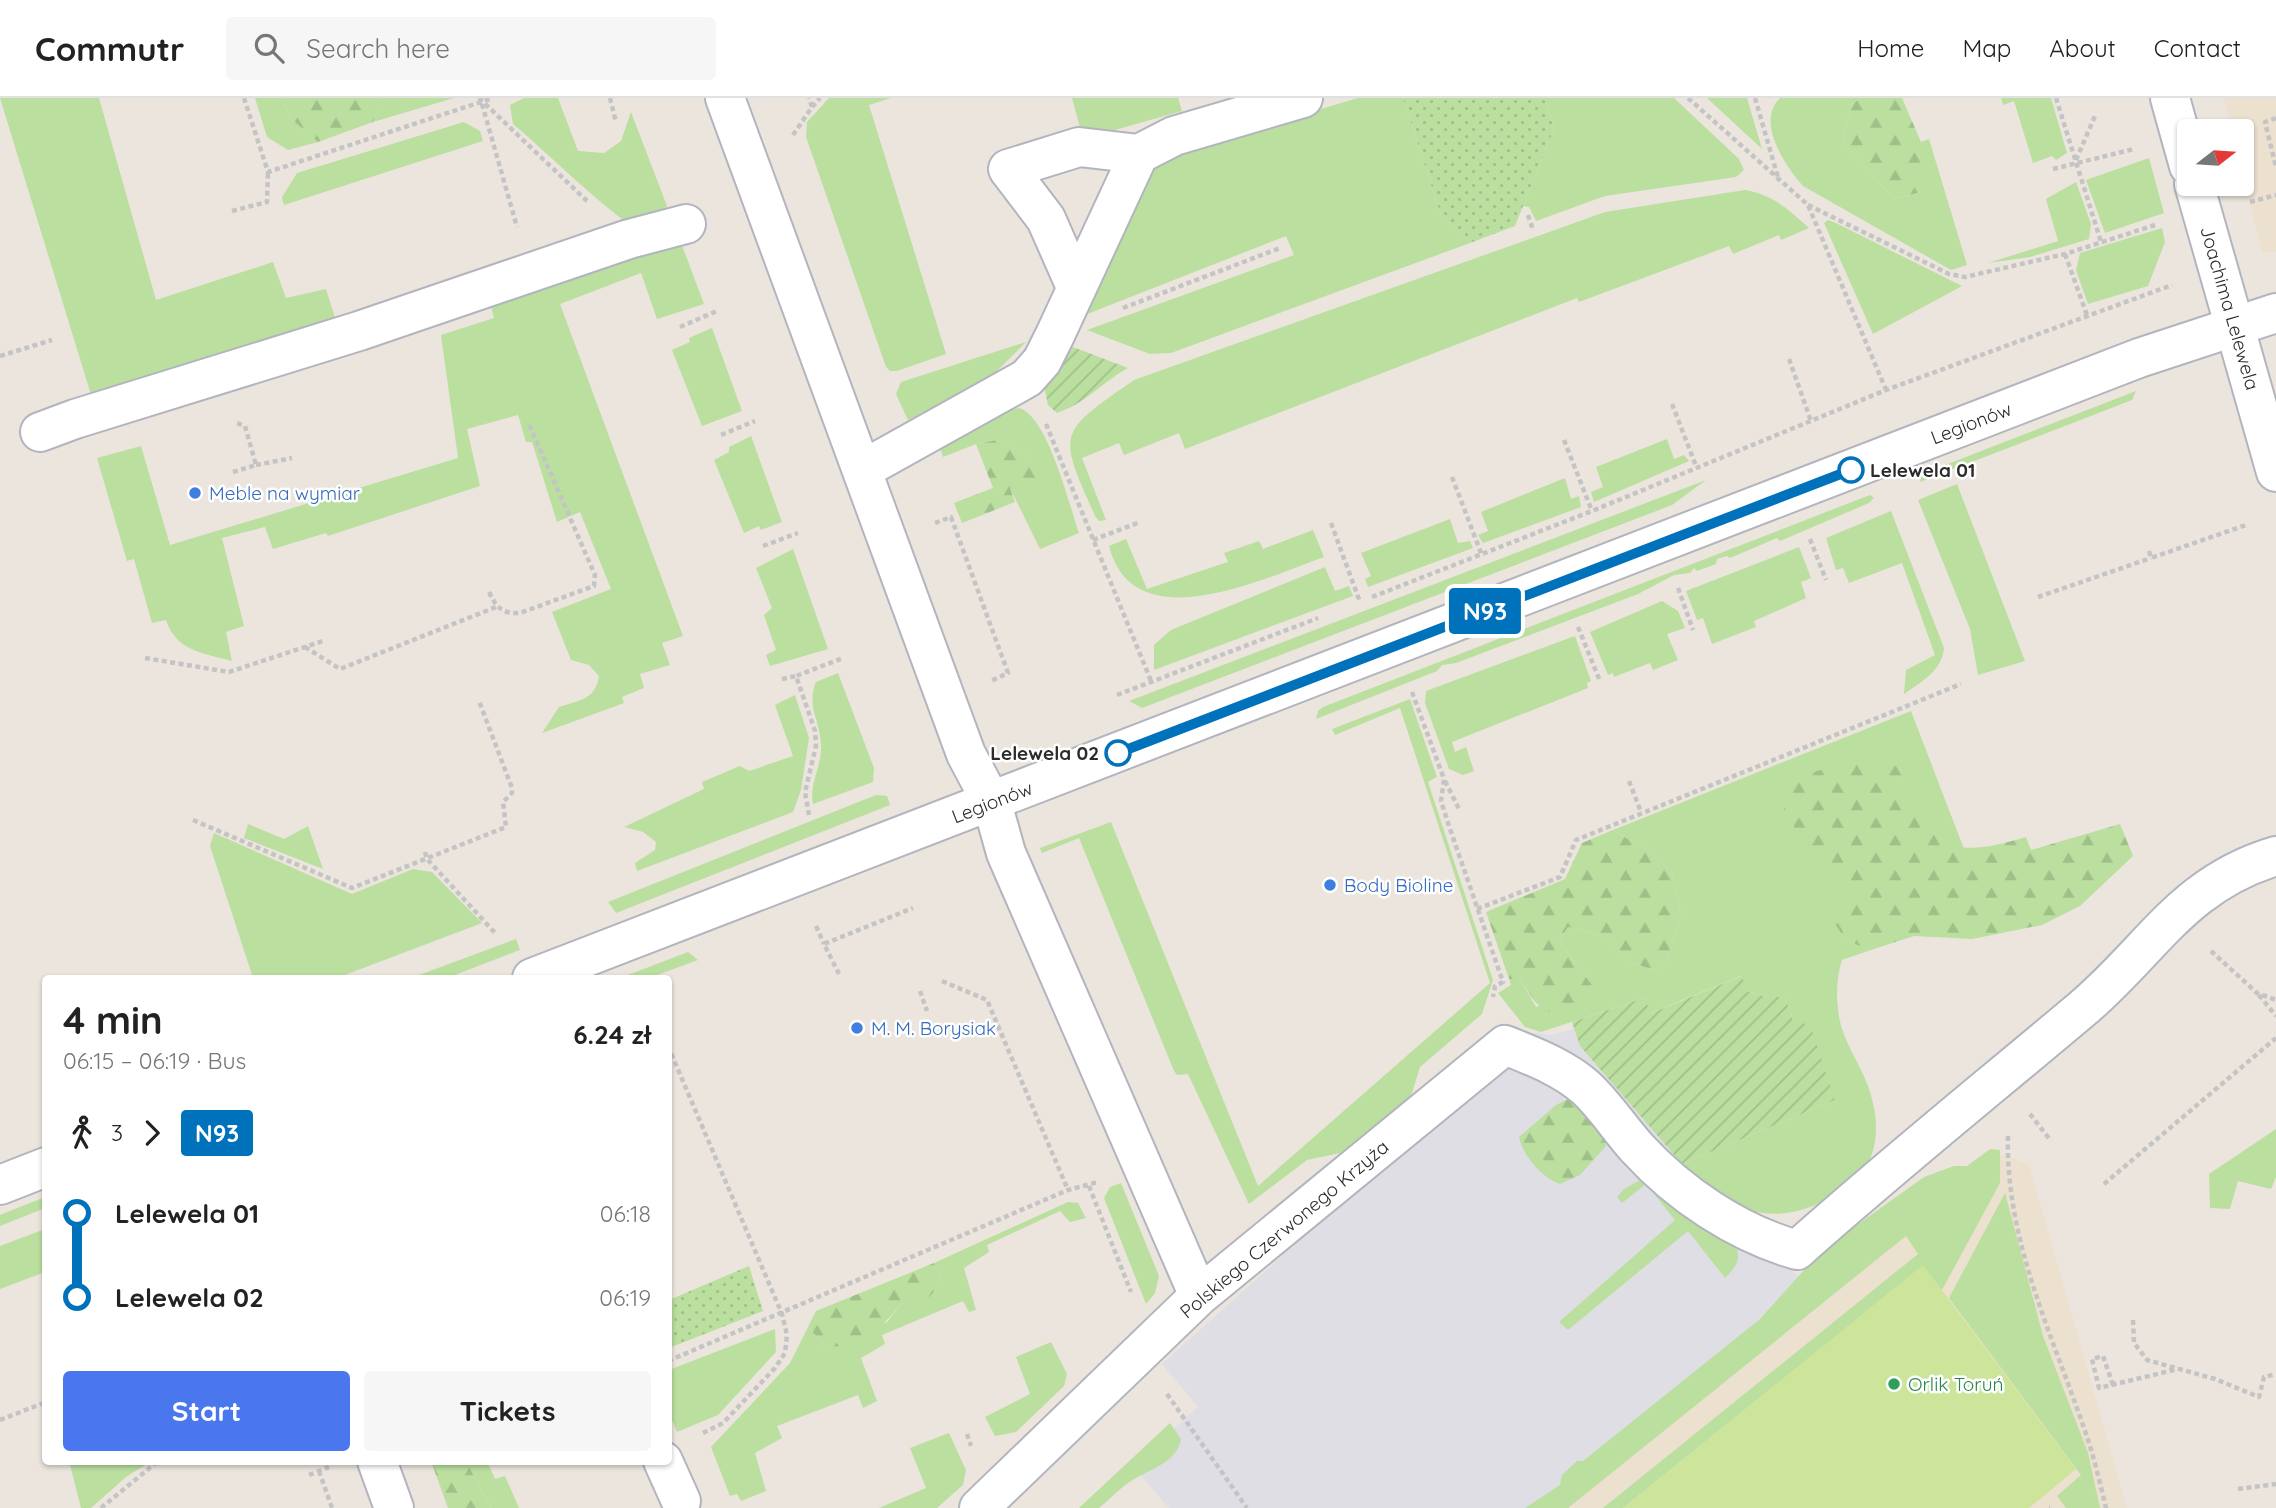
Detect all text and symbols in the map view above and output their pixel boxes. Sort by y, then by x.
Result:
search box [226,17,716,80]
text: Commutr [35,28,184,69]
icon: search [250,29,288,67]
text: Search here [306,32,450,65]
text: Home [1857,33,1924,63]
text: Map [1962,33,2011,63]
text: About [2049,33,2116,63]
text: Contact [2154,33,2241,63]
north arrow [2177,119,2254,196]
map controls [2177,119,2254,196]
street label: Joachima Lelewela [2195,223,2265,393]
street label: Legionów [1927,397,2015,449]
marker: Lelewela 01 [1838,457,1864,483]
place label: Lelewela 01 [1870,458,1975,482]
place label: Meble na wymiar [209,481,361,505]
marker: Meble na wymiar [187,485,203,501]
line badge: N93 [1445,588,1525,634]
text: N93 [1463,596,1507,626]
marker: Lelewela 02 [1105,740,1131,766]
place label: Lelewela 02 [990,741,1099,765]
street label: Legionów [948,776,1036,828]
place label: Body Bioline [1344,873,1453,897]
marker: Body Bioline [1322,877,1338,893]
text: 4 min [63,996,163,1044]
place label: M. M. Borysiak [871,1016,996,1040]
text: 6.24 zł [573,1018,651,1051]
marker: M. M. Borysiak [849,1020,865,1036]
text: 06:15 – 06:19 · Bus [63,1046,246,1075]
icon: walk [63,1114,101,1152]
icon: forward [133,1114,171,1152]
text: 3 [111,1118,123,1147]
text: N93 [195,1118,239,1148]
street label: Polskiego Czerwonego Krzyża [1175,1135,1393,1323]
text: Lelewela 01 [115,1197,259,1230]
text: 06:18 [600,1199,651,1228]
text: Lelewela 02 [115,1281,264,1314]
text: 06:19 [599,1283,651,1312]
button: Start [63,1371,350,1451]
button: Tickets [364,1371,651,1451]
place label: Orlik Toruń [1908,1372,2003,1396]
marker: Orlik Toruń [1886,1376,1902,1392]

